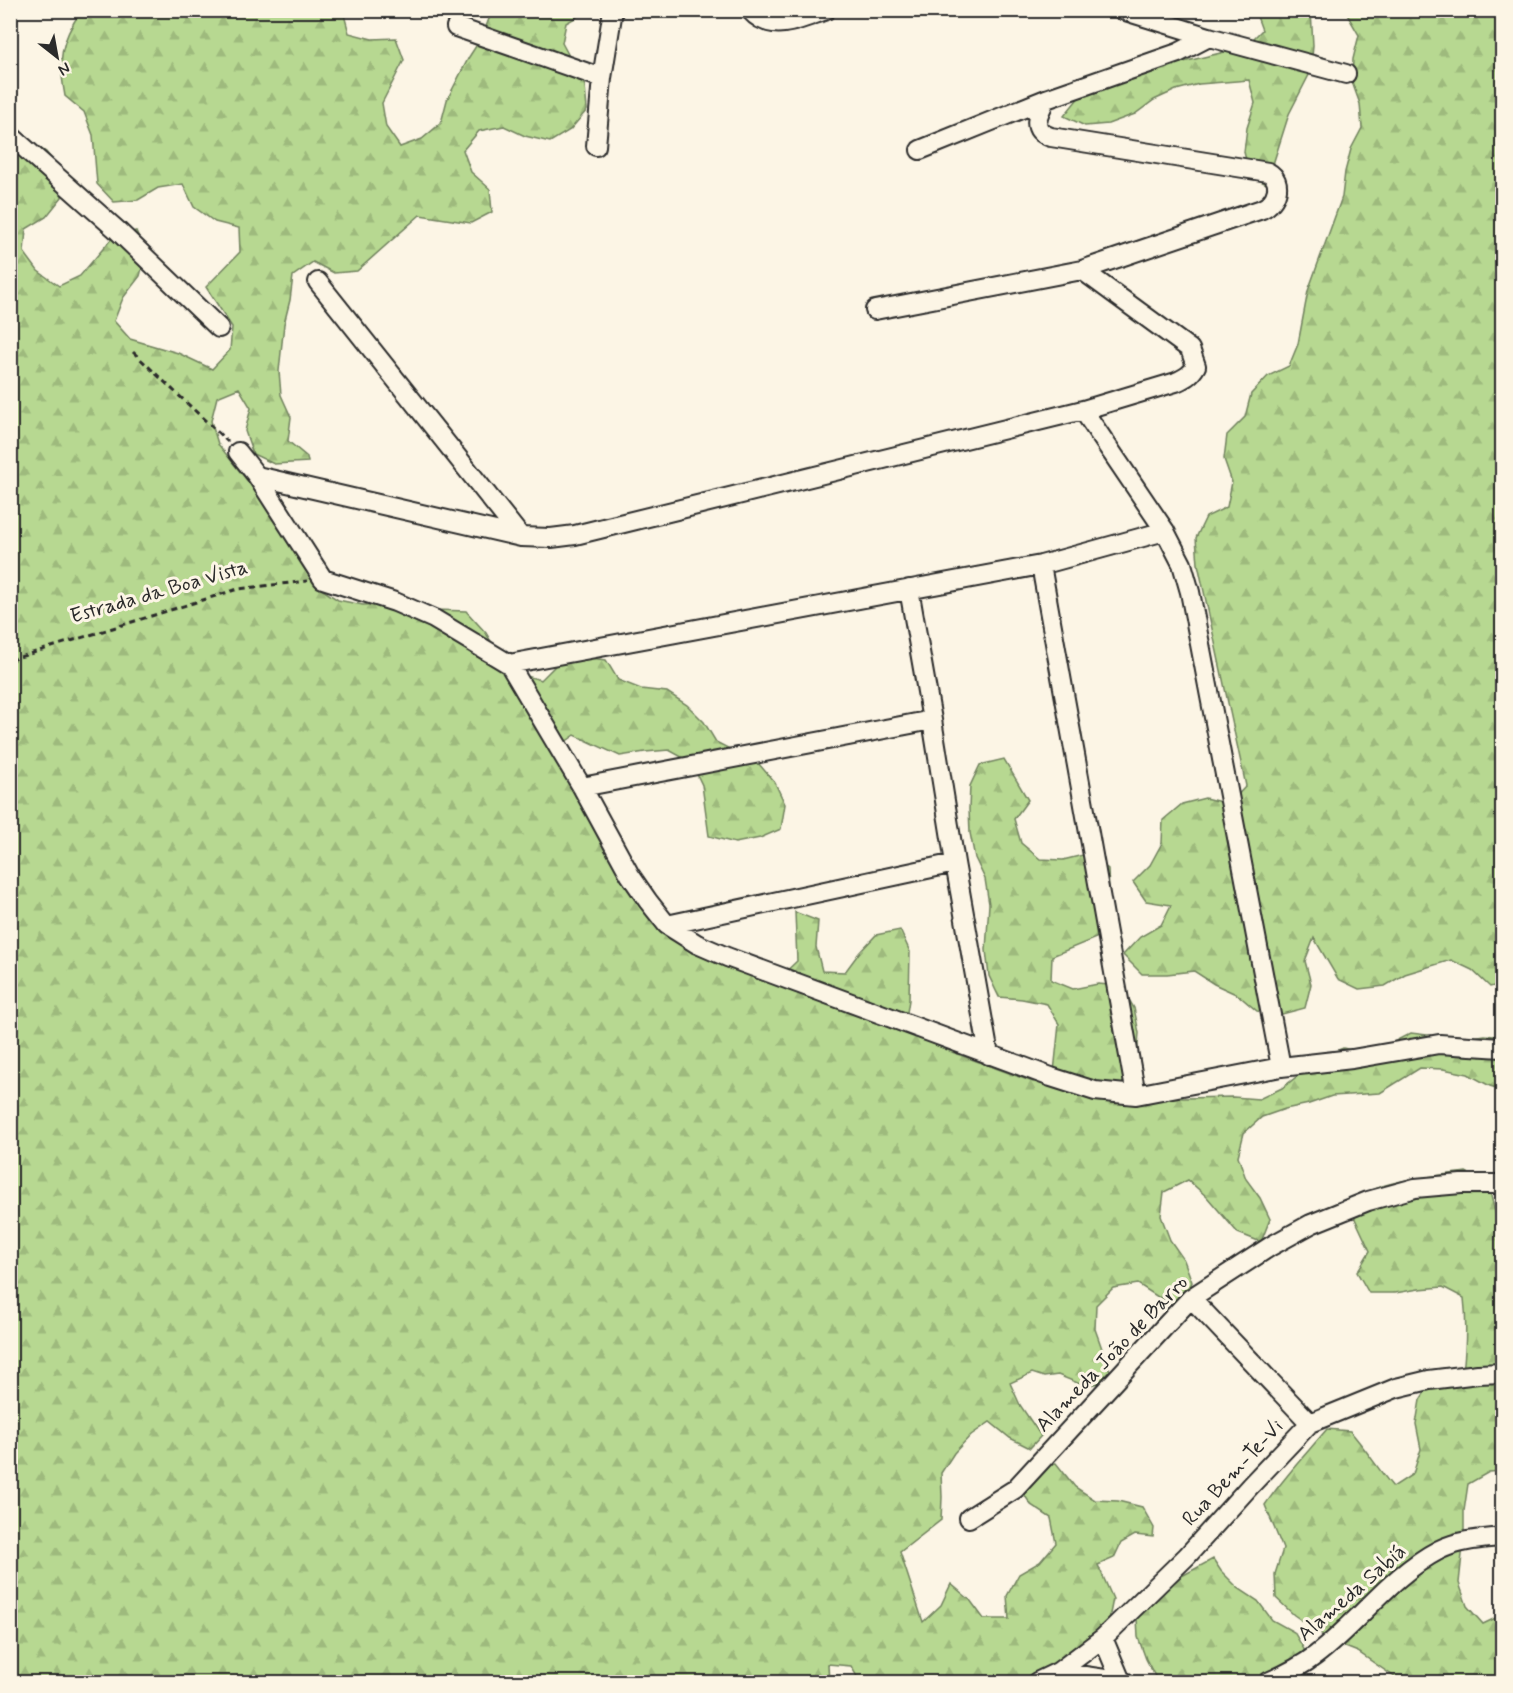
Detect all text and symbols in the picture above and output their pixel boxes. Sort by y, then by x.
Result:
north arrow [27,27,87,87]
text: N [54,57,74,80]
street label: Estrada da Boa Vista [67,553,251,631]
street label: Alameda João de Barro [1030,1269,1194,1439]
street label: Rua Bem-Te-Vi [1176,1413,1290,1533]
street label: Alameda Sabiá [1292,1538,1412,1648]

